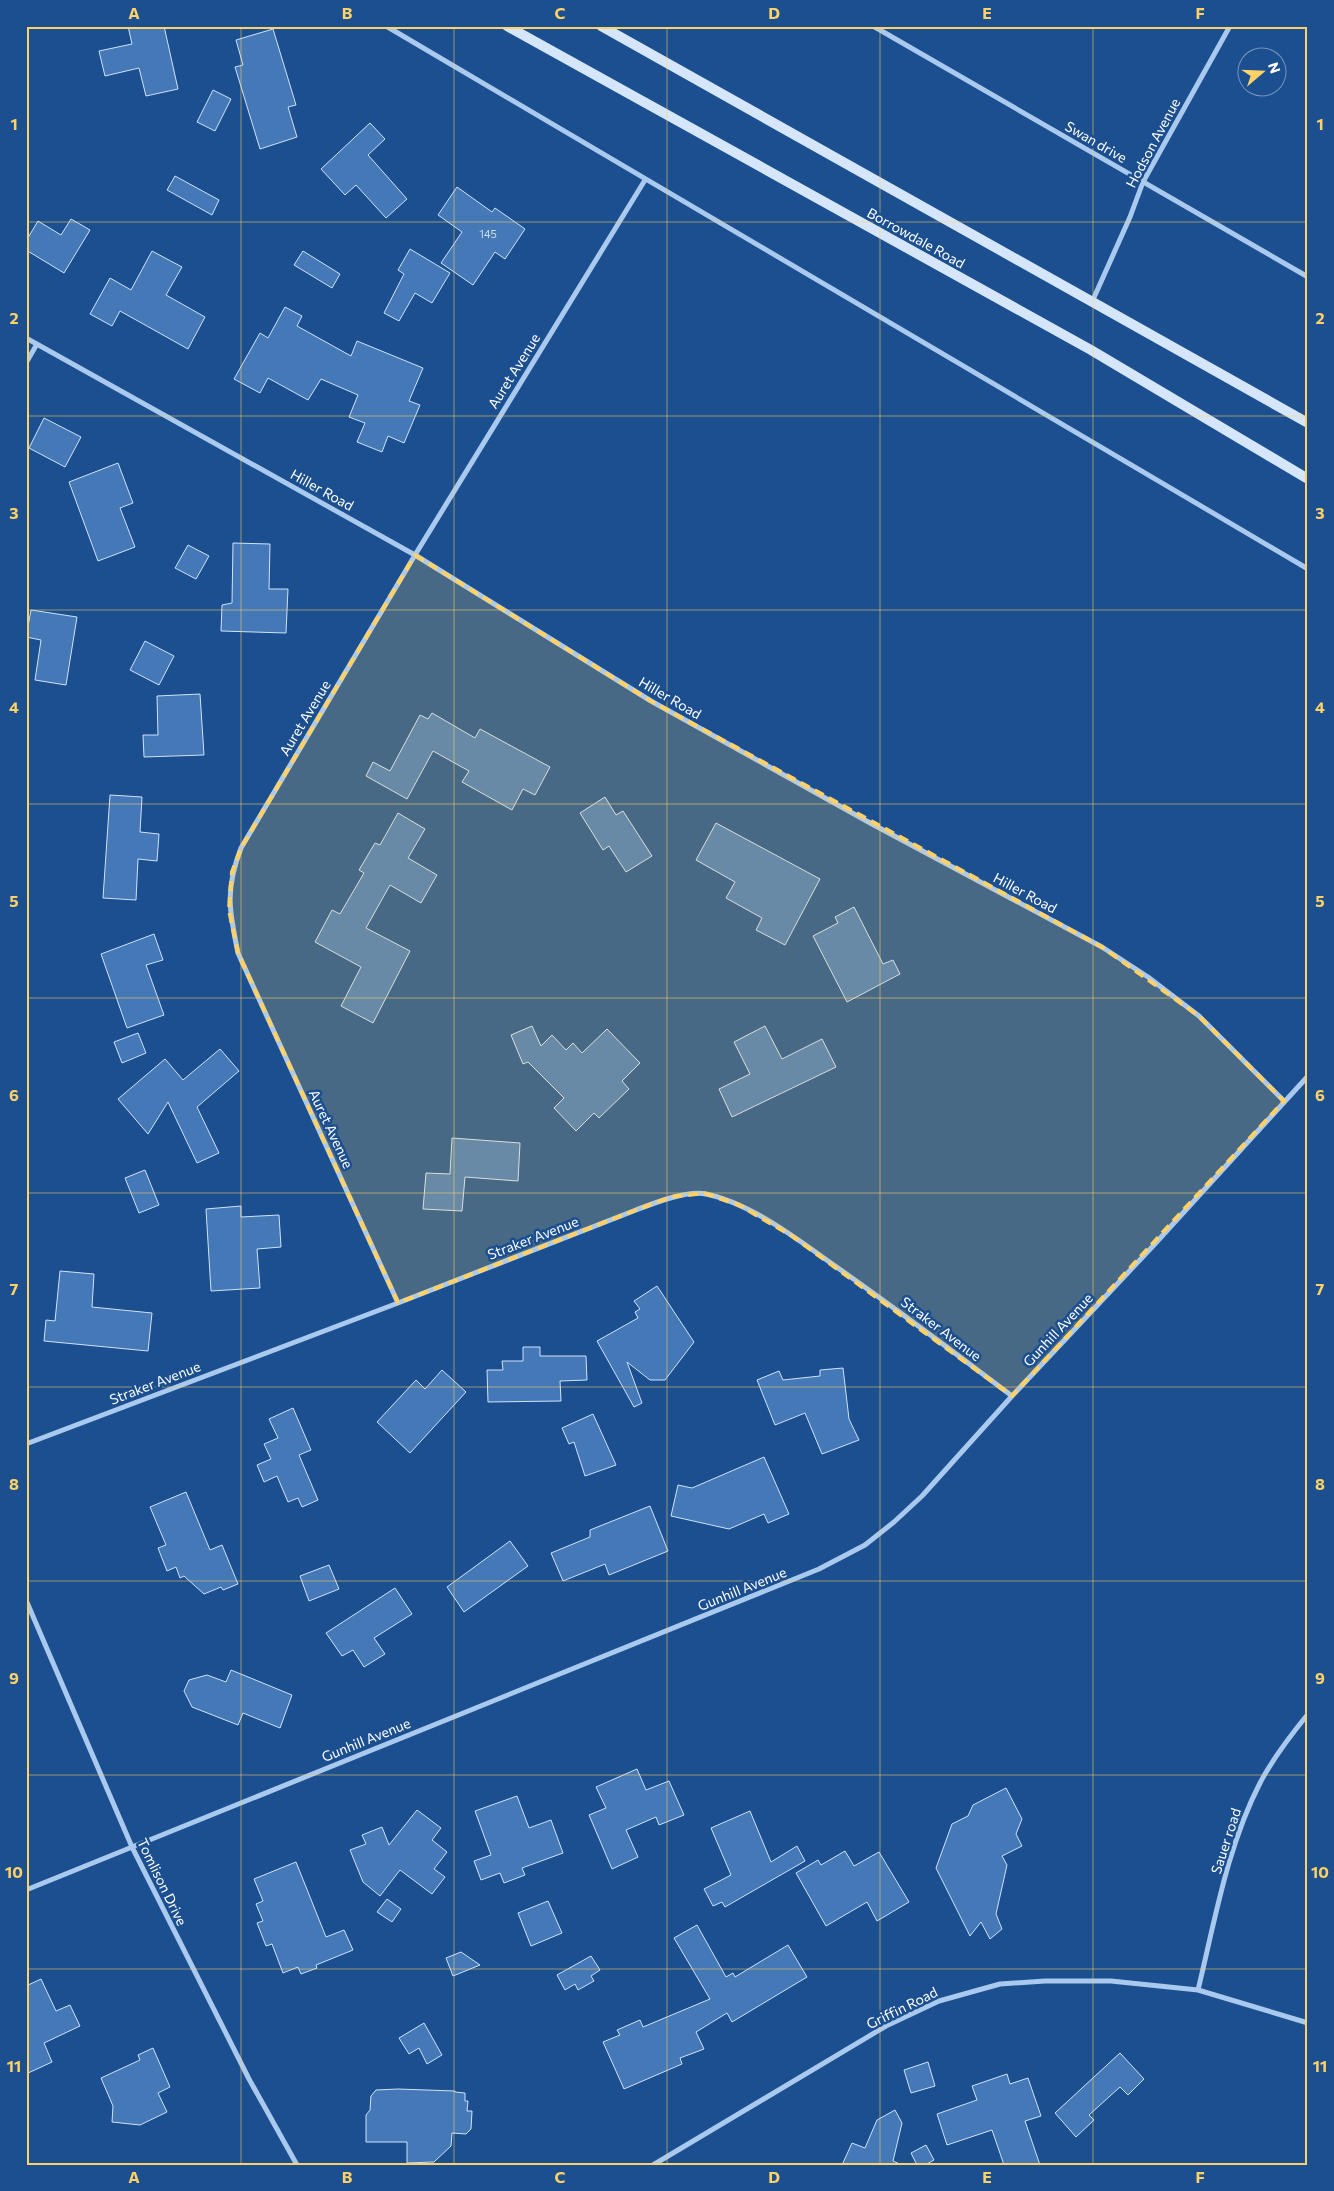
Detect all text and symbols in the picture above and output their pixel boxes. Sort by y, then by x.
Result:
text: A [128,3,140,22]
text: B [342,3,353,22]
text: C [555,3,566,22]
text: D [768,3,780,22]
text: E [982,3,992,22]
text: F [1195,3,1205,22]
north arrow [1236,48,1286,98]
text: N [1265,60,1285,75]
street label: Hodson Avenue [1122,95,1183,190]
text: 1 [10,114,18,133]
text: 1 [1316,114,1324,133]
street label: Swan drive [1062,117,1130,166]
street label: Borrowdale Road [864,204,968,271]
house number: 145 [479,227,497,240]
text: 2 [9,308,19,327]
text: 2 [1315,308,1325,327]
street label: Auret Avenue [484,330,543,411]
street label: Hiller Road [288,465,357,514]
text: 3 [9,503,19,522]
text: 3 [1315,503,1325,522]
street label: Hiller Road [636,673,705,722]
street label: Auret Avenue [275,677,334,759]
text: 4 [9,697,19,716]
text: 4 [1315,697,1325,716]
street label: Hiller Road [991,869,1060,916]
text: 5 [9,891,19,910]
text: 5 [1315,891,1325,910]
text: 6 [9,1085,19,1104]
text: 6 [1315,1085,1325,1104]
street label: Auret Avenue [306,1087,357,1171]
street label: Straker Avenue [485,1212,581,1263]
text: 7 [10,1279,19,1298]
text: 7 [1316,1279,1325,1298]
street label: Gunhill Avenue [1019,1289,1096,1370]
street label: Straker Avenue [898,1293,985,1364]
street label: Straker Avenue [107,1357,203,1408]
text: 8 [9,1474,19,1493]
text: 8 [1315,1474,1325,1493]
street label: Gunhill Avenue [695,1563,789,1614]
text: 9 [9,1668,19,1687]
text: 9 [1315,1668,1325,1687]
street label: Gunhill Avenue [319,1714,413,1765]
street label: Sauer road [1207,1806,1244,1876]
street label: Tomlison Drive [134,1835,191,1928]
text: 10 [5,1862,23,1881]
text: 10 [1311,1862,1329,1881]
street label: Griffin Road [863,1983,940,2032]
text: 11 [7,2056,21,2075]
text: 11 [1313,2056,1327,2075]
text: A [128,2167,140,2186]
text: B [342,2167,353,2186]
text: C [555,2167,566,2186]
text: D [768,2167,780,2186]
text: E [982,2167,992,2186]
text: F [1195,2167,1205,2186]

